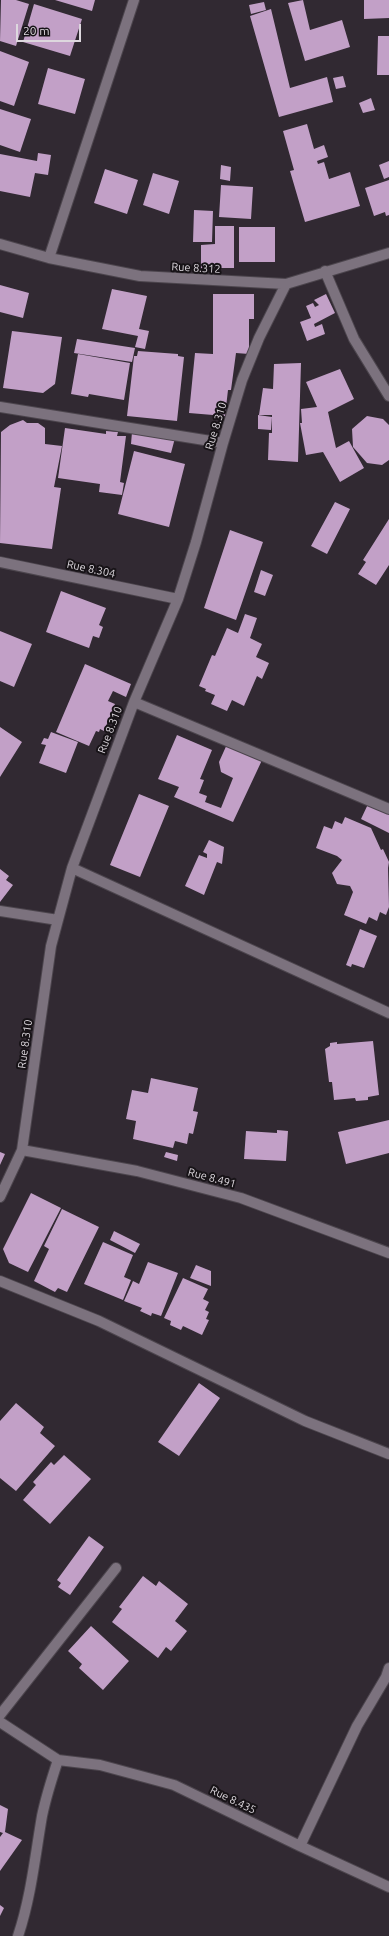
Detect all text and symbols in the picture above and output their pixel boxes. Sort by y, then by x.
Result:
scale bar [18,16,83,42]
text: 20 m [23,24,50,37]
street label: Rue 8.312 [171,260,221,276]
street label: Rue 8.310 [202,401,230,451]
street label: Rue 8.304 [66,557,116,581]
street label: Rue 8.310 [95,705,125,755]
street label: Rue 8.310 [15,1019,35,1069]
street label: Rue 8.491 [187,1165,237,1191]
street label: Rue 8.435 [208,1783,258,1817]

